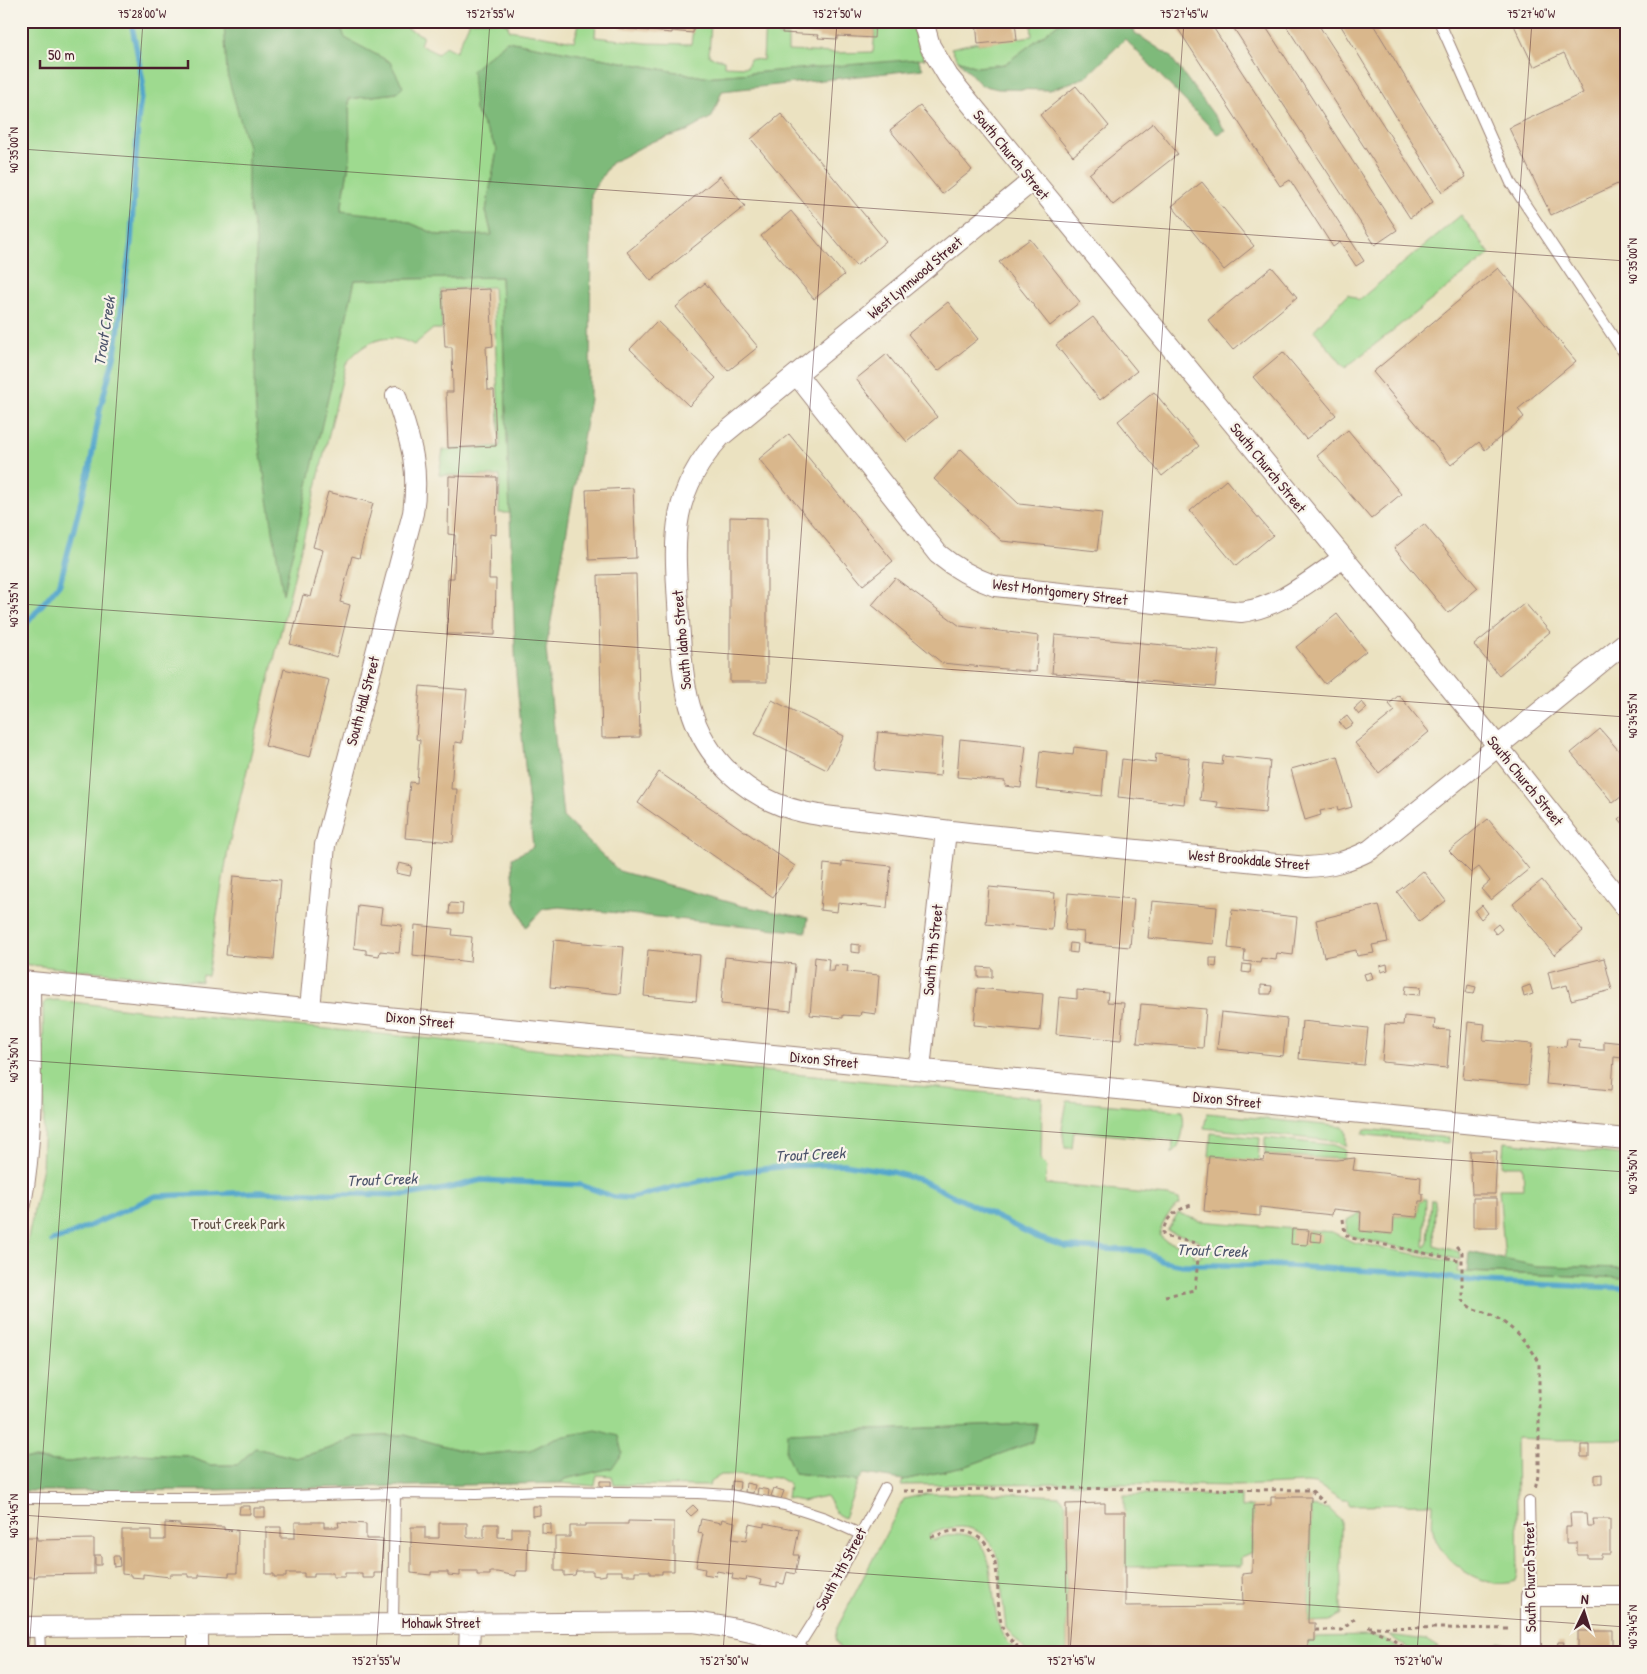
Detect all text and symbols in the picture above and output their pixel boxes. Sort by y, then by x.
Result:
text: 75°28'00"W [118,5,167,22]
text: 75°27'55"W [466,5,515,22]
text: 75°27'50"W [813,5,862,22]
text: 75°27'45"W [1160,5,1209,22]
text: 75°27'40"W [1507,5,1556,22]
scale bar [40,38,188,70]
text: 50 m [48,44,75,65]
street label: South Church Street [968,105,1055,205]
text: 40°35'00"N [5,127,22,173]
street label: West Lynnwood Street [863,231,967,324]
text: 40°35'00"N [1624,238,1641,284]
water label: Trout Creek [88,293,121,367]
street label: South Church Street [1225,418,1312,518]
street label: West Montgomery Street [991,573,1130,610]
text: 40°34'55"N [5,583,22,627]
street label: South Idaho Street [667,589,696,691]
street label: South Hall Street [341,653,385,748]
text: 40°34'55"N [1624,694,1641,738]
street label: South Church Street [1482,731,1569,831]
street label: West Brookdale Street [1188,844,1311,875]
street label: South 7th Street [917,903,948,996]
street label: Dixon Street [385,1005,456,1034]
text: 40°34'50"N [5,1038,22,1082]
street label: Dixon Street [789,1045,860,1074]
street label: Dixon Street [1192,1085,1263,1114]
water label: Trout Creek [774,1141,847,1167]
text: 40°34'50"N [1624,1150,1641,1194]
water label: Trout Creek [347,1167,419,1191]
park label: Trout Creek Park [191,1213,285,1234]
water label: Trout Creek [1177,1238,1249,1262]
text: 40°34'45"N [5,1494,22,1538]
street label: South Church Street [1518,1521,1541,1633]
street label: South 7th Street [810,1523,872,1614]
north arrow [1560,1586,1610,1636]
text: N [1581,1589,1590,1608]
text: 40°34'45"N [1624,1605,1641,1649]
street label: Mohawk Street [402,1612,481,1633]
text: 75°27'55"W [352,1652,401,1669]
text: 75°27'50"W [700,1652,749,1669]
text: 75°27'45"W [1047,1652,1096,1669]
text: 75°27'40"W [1394,1652,1443,1669]

